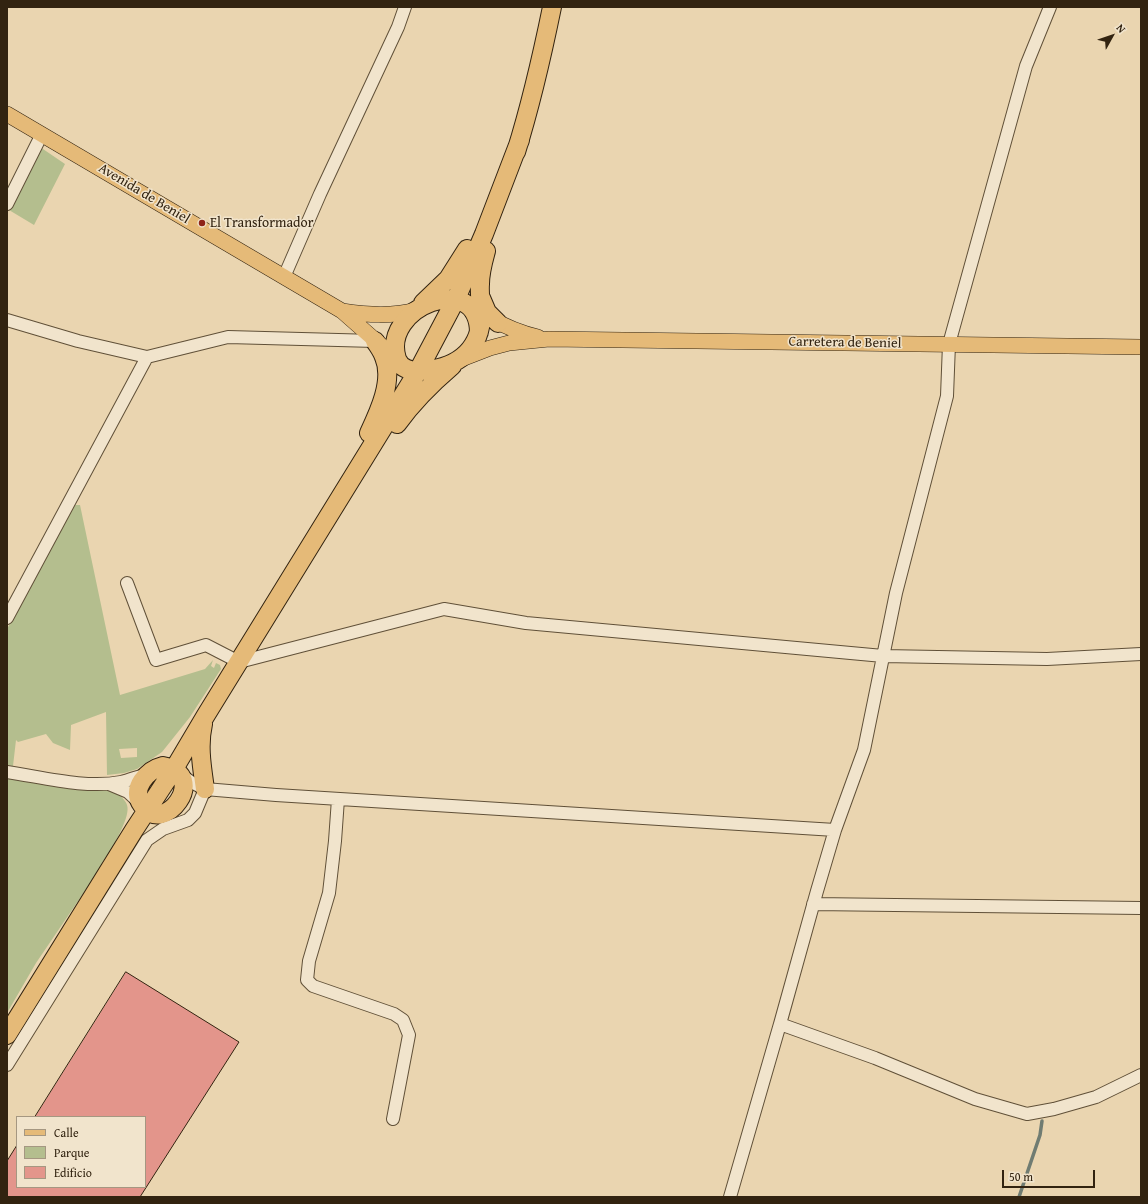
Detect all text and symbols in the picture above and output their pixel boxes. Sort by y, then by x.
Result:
north arrow [1092,16,1132,56]
text: N [1113,20,1130,36]
street label: Avenida de Beniel [95,160,193,228]
place label: El Transformador [210,215,313,231]
marker: El Transformador [197,218,207,228]
street label: Carretera de Beniel [788,334,902,352]
legend [16,1116,146,1188]
text: Calle [54,1124,79,1141]
text: Parque [54,1144,89,1161]
scale bar [1004,1162,1097,1188]
text: Edificio [54,1164,92,1181]
text: 50 m [1009,1168,1033,1185]

